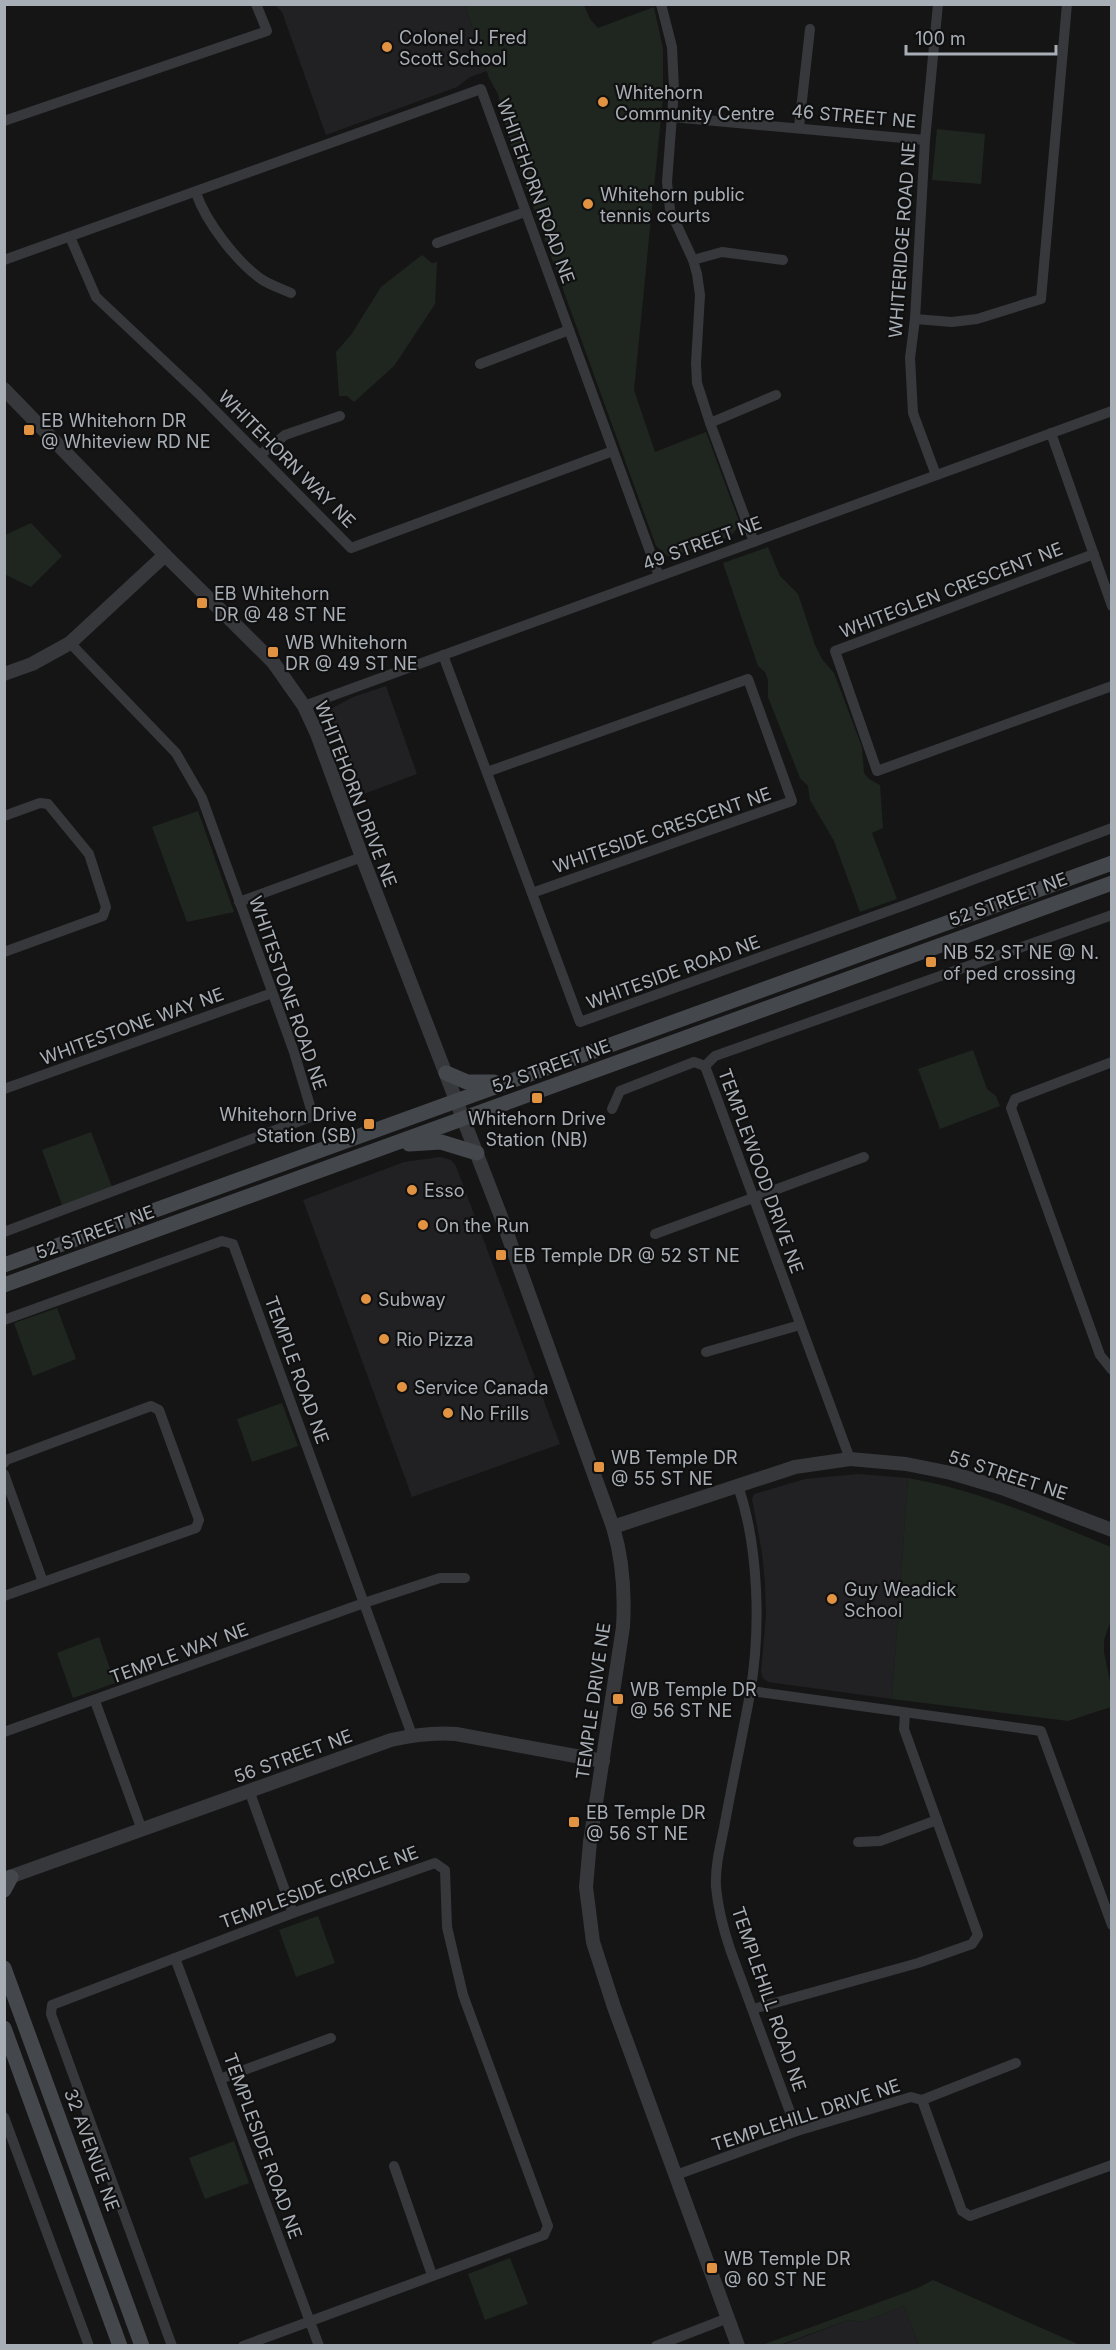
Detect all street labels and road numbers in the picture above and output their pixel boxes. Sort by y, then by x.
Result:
street label: WHITEHORN ROAD NE [493,96,579,286]
street label: 46 STREET NE [791,100,917,132]
street label: WHITERIDGE ROAD NE [885,141,919,339]
street label: WHITEHORN WAY NE [214,386,360,532]
street label: 49 STREET NE [640,512,764,574]
street label: WHITEGLEN CRESCENT NE [837,538,1065,642]
street label: WHITEHORN DRIVE NE [311,698,401,890]
street label: WHITESIDE CRESCENT NE [550,783,774,877]
street label: 52 STREET NE [946,868,1070,930]
street label: WHITESTONE ROAD NE [245,893,331,1093]
street label: WHITESIDE ROAD NE [583,931,763,1013]
street label: WHITESTONE WAY NE [37,983,227,1069]
street label: 52 STREET NE [489,1035,613,1097]
street label: TEMPLEWOOD DRIVE NE [714,1066,808,1276]
street label: 52 STREET NE [33,1201,157,1263]
street label: TEMPLE ROAD NE [260,1293,334,1447]
street label: 55 STREET NE [946,1446,1070,1504]
street label: TEMPLE WAY NE [107,1618,251,1688]
street label: TEMPLE DRIVE NE [572,1621,614,1781]
street label: 56 STREET NE [231,1725,355,1787]
street label: TEMPLESIDE CIRCLE NE [217,1841,421,1933]
street label: TEMPLEHILL ROAD NE [727,1904,811,2094]
street label: TEMPLESIDE ROAD NE [220,2050,306,2242]
street label: TEMPLEHILL DRIVE NE [709,2075,903,2155]
street label: 32 AVENUE NE [60,2086,124,2214]

